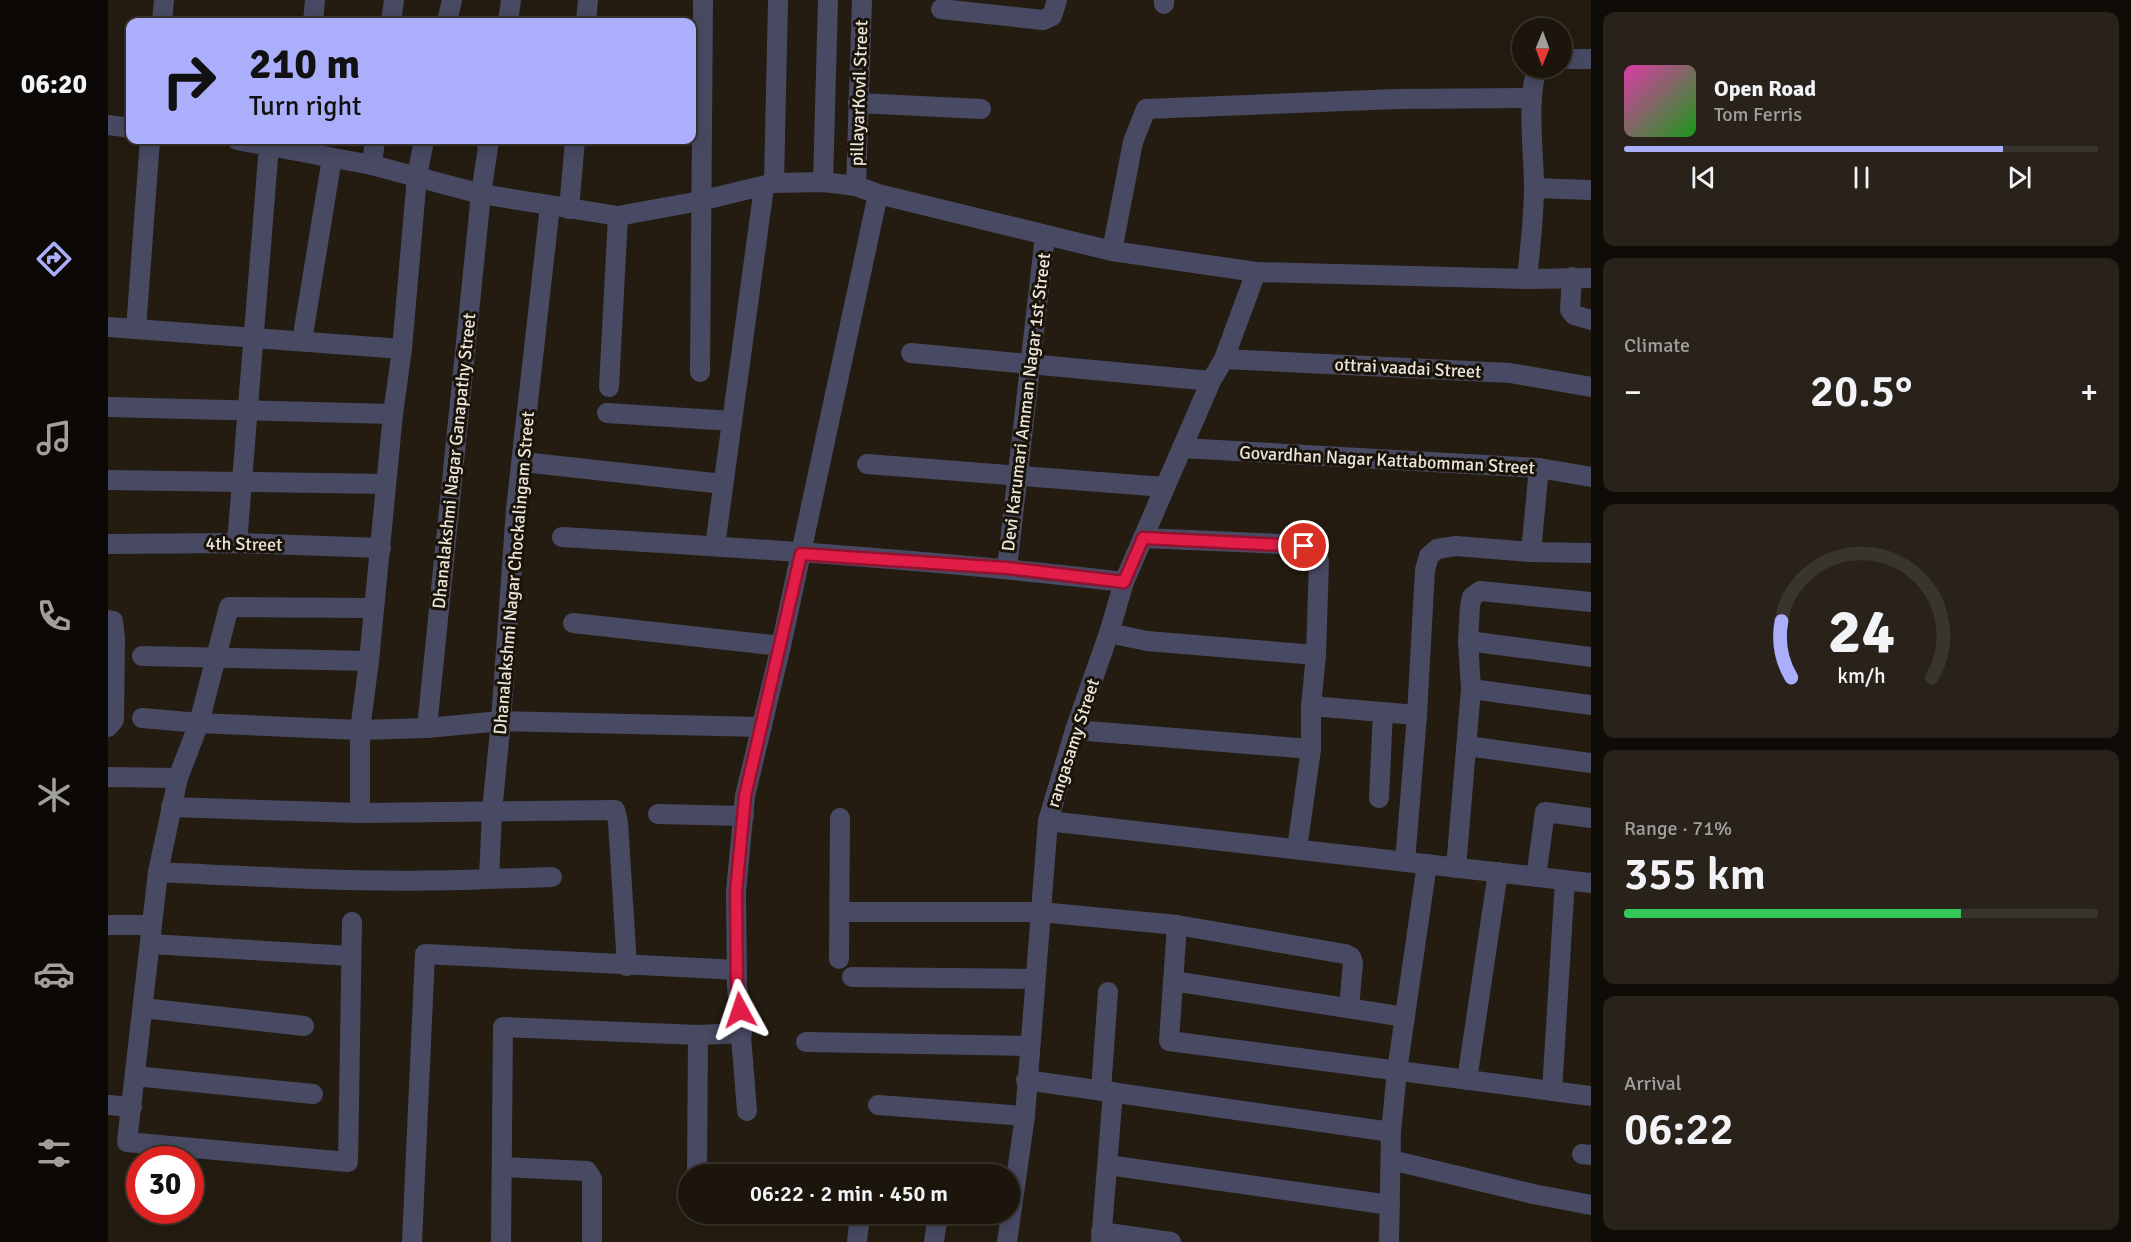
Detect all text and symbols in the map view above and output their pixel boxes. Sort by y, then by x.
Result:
north arrow [1512,18,1572,78]
map controls [1512,18,1572,78]
street label: pillayarKovil Street [845,20,873,166]
text: 210 m [249,39,360,90]
icon: right [150,42,228,120]
text: 06:20 [21,68,87,101]
text: Open Road [1714,75,1816,102]
text: Turn right [249,90,362,123]
text: Tom Ferris [1714,102,1802,127]
icon: previous [1687,161,1720,194]
icon: pause [1845,161,1878,194]
icon: next [2003,161,2036,194]
icon: directions [33,238,75,280]
street label: Devi Karumari Amman Nagar 1st Street [997,251,1055,553]
street label: Dhanalakshmi Nagar Ganapathy Street [428,312,480,610]
text: Climate [1624,333,1690,358]
street label: ottrai vaadai Street [1334,353,1482,383]
text: 20.5° [1810,364,1912,419]
text: − [1624,372,1642,413]
text: + [2080,372,2098,413]
street label: Dhanalakshmi Nagar Chockalingam Street [489,410,539,736]
icon: music [33,417,75,459]
street label: Govardhan Nagar Kattabomman Street [1239,441,1535,479]
pin [1278,520,1329,571]
icon: arrive [1287,529,1320,562]
street label: 4th Street [205,532,283,556]
text: 24 [1827,593,1895,670]
icon: phone [33,595,75,637]
text: km/h [1837,663,1885,689]
street label: rangasamy Street [1042,676,1104,810]
icon: climate [33,774,75,816]
text: Range · 71% [1624,816,1732,841]
text: 355 km [1624,847,1766,902]
icon: car [33,953,75,995]
position arrow [708,978,772,1042]
text: Arrival [1624,1071,1682,1096]
text: 06:22 [1624,1102,1734,1157]
icon: filters [33,1132,75,1174]
speed limit sign: 30 [126,1146,204,1224]
text: 06:22 · 2 min · 450 m [750,1180,948,1207]

